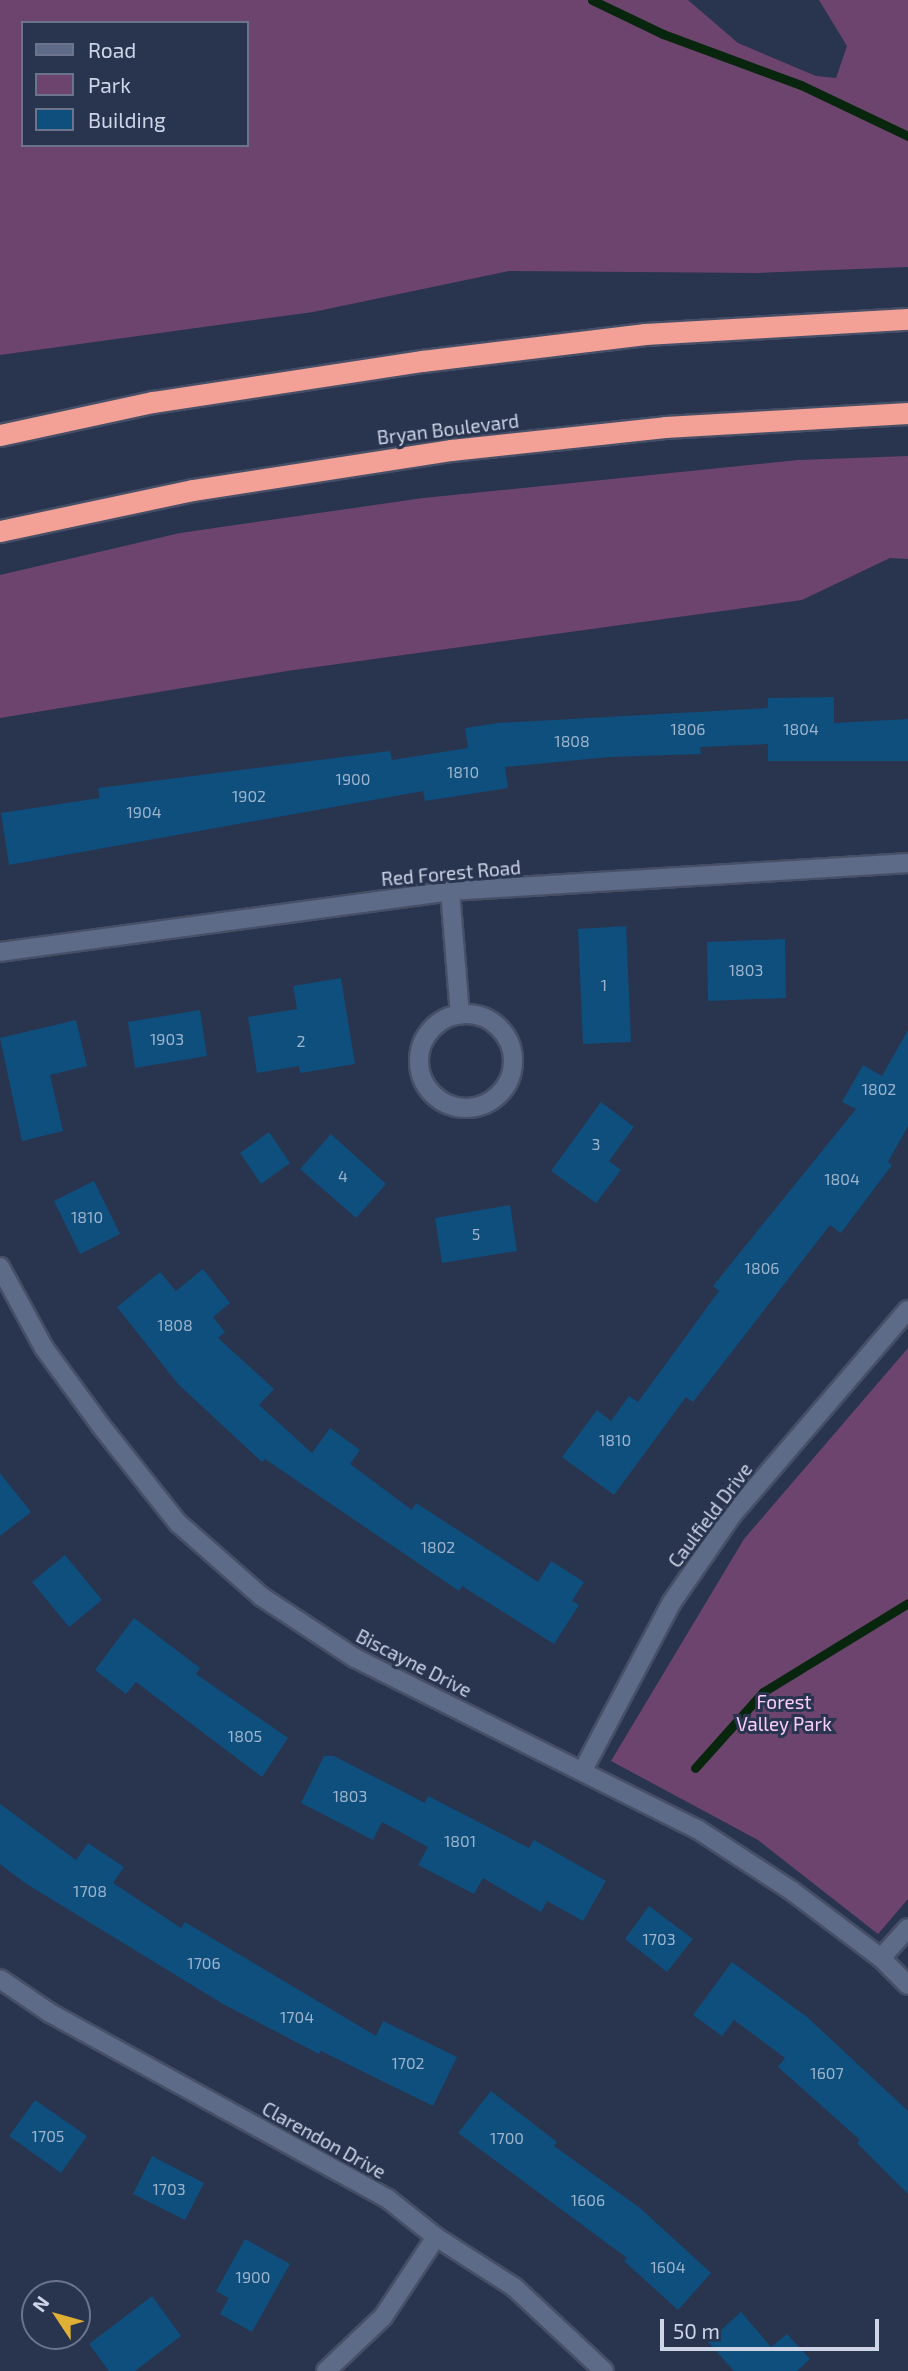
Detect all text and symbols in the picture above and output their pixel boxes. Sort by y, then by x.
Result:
legend [21,21,248,147]
text: Road [88,37,136,62]
text: Park [88,72,131,97]
text: Building [88,107,166,132]
street label: Bryan Boulevard [376,409,520,449]
house number: 1806 [671,719,705,739]
house number: 1804 [783,719,819,739]
house number: 1808 [554,731,590,751]
house number: 1810 [447,762,479,782]
house number: 1900 [336,769,370,789]
house number: 1902 [232,786,266,806]
house number: 1904 [126,802,162,822]
street label: Red Forest Road [380,856,522,890]
house number: 1803 [729,960,763,980]
house number: 1 [601,975,607,995]
house number: 1903 [150,1029,184,1049]
house number: 2 [297,1031,305,1051]
house number: 1802 [862,1079,896,1099]
house number: 3 [592,1134,600,1154]
house number: 4 [338,1166,348,1186]
house number: 1804 [824,1169,860,1189]
house number: 1810 [71,1207,103,1227]
house number: 5 [472,1224,480,1244]
house number: 1806 [745,1258,779,1278]
house number: 1808 [157,1315,193,1335]
house number: 1810 [599,1430,631,1450]
street label: Caulfield Drive [663,1458,757,1572]
house number: 1802 [421,1537,455,1557]
street label: Biscayne Drive [352,1624,476,1702]
park label: Forest Valley Park [736,1691,832,1735]
house number: 1805 [228,1726,262,1746]
house number: 1803 [333,1786,367,1806]
house number: 1801 [444,1831,476,1851]
house number: 1708 [73,1881,107,1901]
house number: 1703 [642,1929,676,1949]
house number: 1706 [187,1953,221,1973]
house number: 1704 [280,2007,314,2027]
house number: 1702 [391,2053,425,2073]
house number: 1607 [810,2063,844,2083]
street label: Clarendon Drive [258,2097,390,2183]
house number: 1705 [32,2126,64,2146]
house number: 1700 [490,2128,524,2148]
house number: 1703 [152,2179,186,2199]
house number: 1606 [571,2190,605,2210]
house number: 1604 [650,2257,686,2277]
house number: 1900 [236,2267,270,2287]
north arrow [21,2280,91,2350]
text: N [27,2291,54,2316]
scale bar [663,2304,882,2348]
text: 50 m [673,2318,720,2343]

